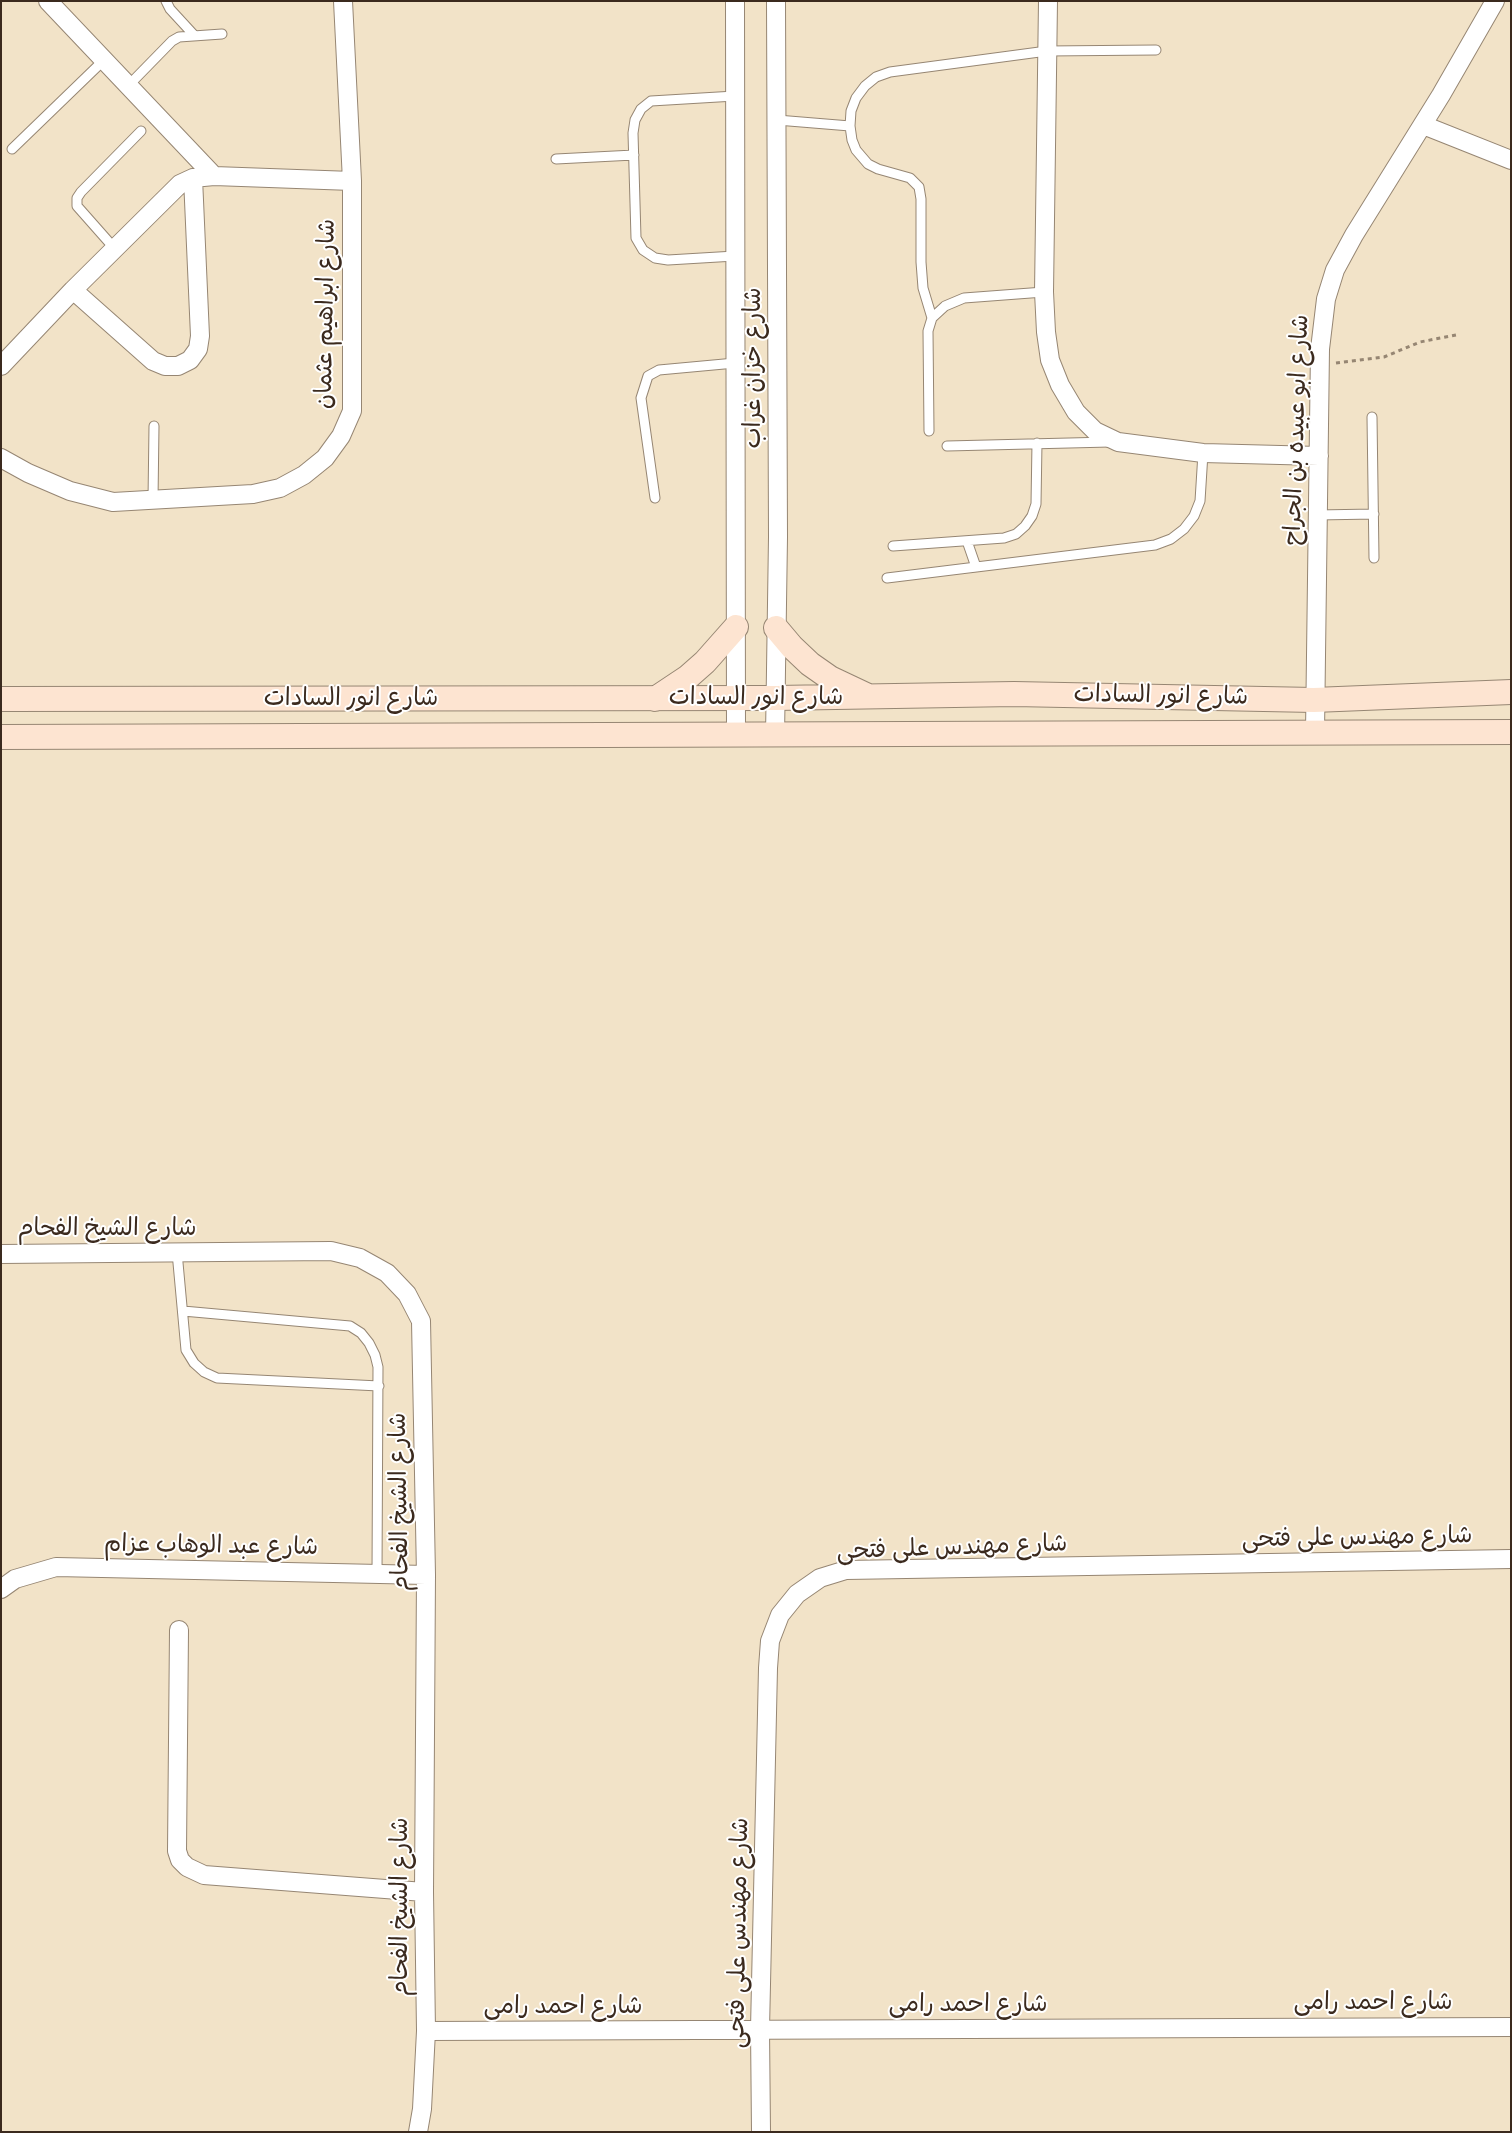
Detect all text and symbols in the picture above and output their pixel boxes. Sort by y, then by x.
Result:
street label: شارع ابراهيم عثمان [310,219,342,409]
street label: شارع خزان غراب [740,287,768,449]
street label: شارع ابو عبيده بن الجراح [1279,314,1315,546]
street label: شارع انور السادات [1073,680,1249,712]
street label: شارع انور السادات [669,684,843,712]
street label: شارع انور السادات [264,685,438,713]
street label: شارع الشيخ الفحام [17,1215,197,1243]
street label: شارع الشيخ الفحام [384,1412,416,1592]
street label: شارع مهندس على فتحى [1241,1522,1473,1554]
street label: شارع عبد الوهاب عزام [104,1530,318,1562]
street label: شارع مهندس على فتحى [836,1530,1068,1566]
street label: شارع الشيخ الفحام [387,1817,415,1997]
street label: شارع مهندس على فتحى [723,1817,755,2049]
street label: شارع احمد رامى [1293,1989,1453,2017]
street label: شارع احمد رامى [888,1991,1048,2019]
street label: شارع احمد رامى [483,1993,643,2021]

